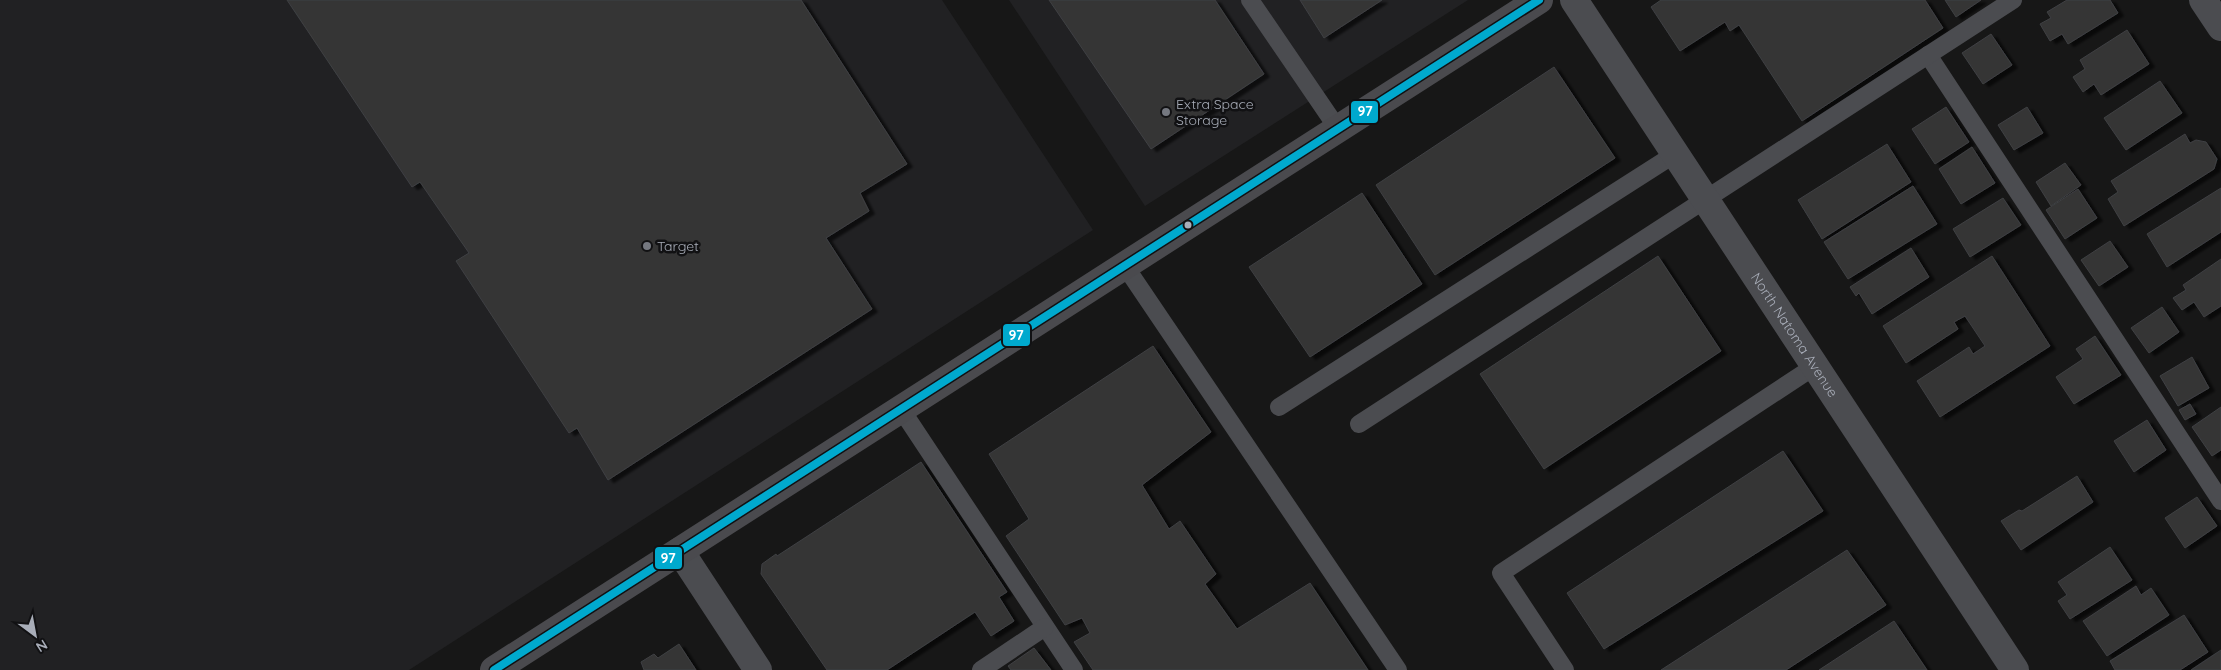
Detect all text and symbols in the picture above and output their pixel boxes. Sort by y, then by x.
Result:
place label: Extra Space Storage [1176,95,1254,129]
line badge: 97 [1350,100,1379,124]
text: 97 [1357,102,1373,120]
marker: Extra Space Storage [1160,106,1172,118]
unlabelled marker [1183,220,1193,230]
place label: Target [657,237,699,255]
marker: Target [641,240,653,252]
street label: North Natoma Avenue [1747,269,1842,401]
line badge: 97 [1002,323,1031,347]
text: 97 [1008,326,1024,344]
line badge: 97 [654,546,683,570]
text: 97 [660,549,676,567]
north arrow [10,610,60,660]
text: N [33,636,51,656]

